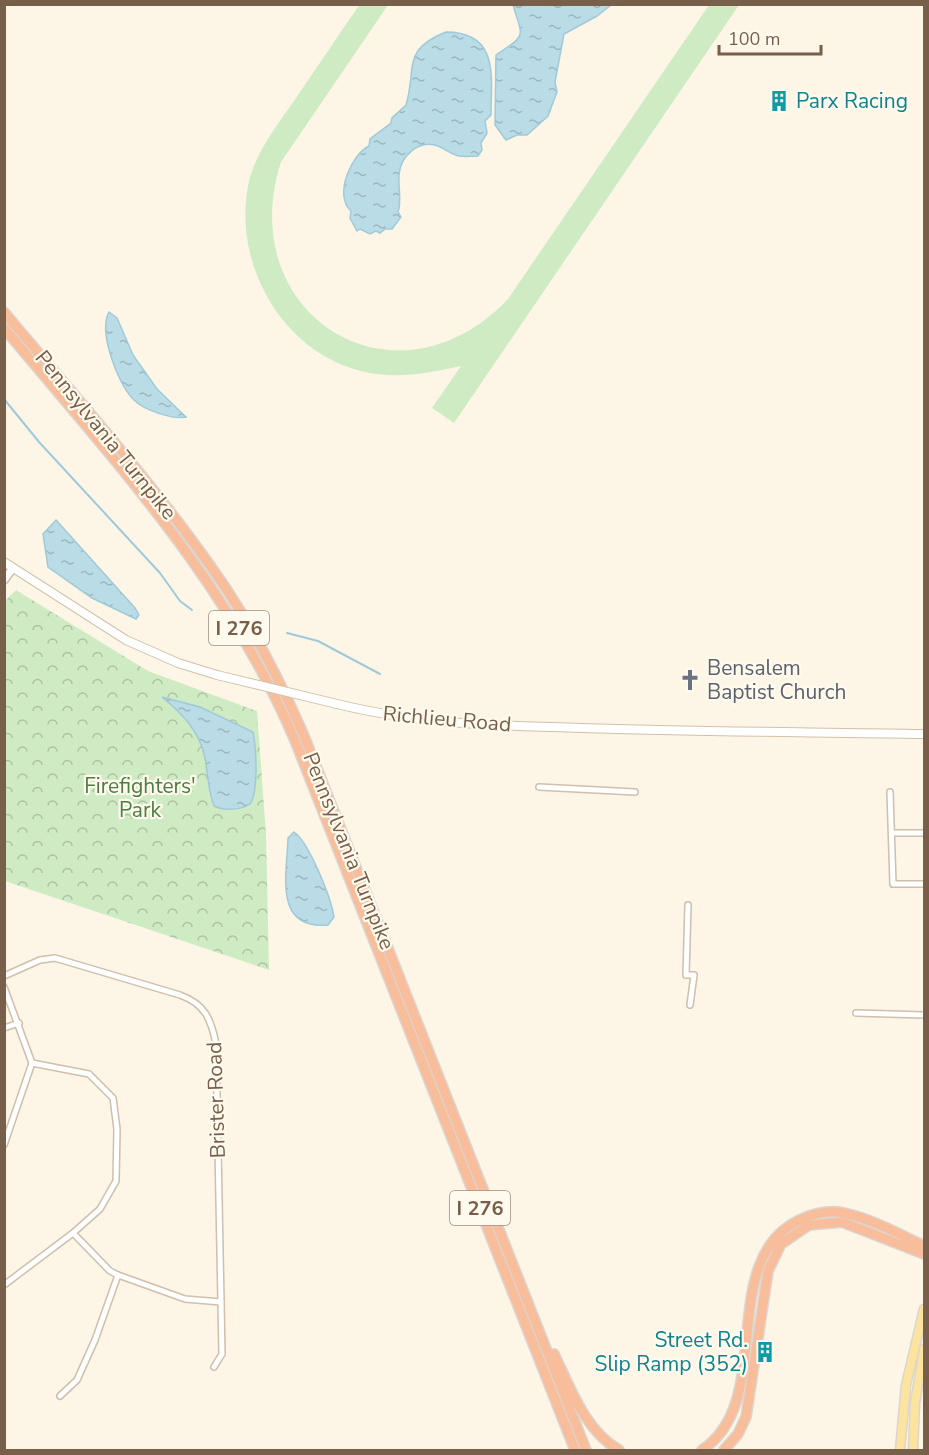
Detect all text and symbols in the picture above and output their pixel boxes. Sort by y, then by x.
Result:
scale bar [719,18,821,56]
text: 100 m [728,27,780,51]
place label: Parx Racing [796,87,908,115]
building icon: Parx Racing [767,89,791,113]
street label: Pennsylvania Turnpike [29,344,183,526]
road number: I 276 [209,611,269,645]
place label: Bensalem Baptist Church [707,654,846,706]
church icon: Bensalem Baptist Church [678,668,702,692]
street label: Richlieu Road [382,699,512,739]
street label: Pennsylvania Turnpike [297,748,401,954]
park label: Firefighters' Park [84,772,196,824]
street label: Brister Road [200,1041,232,1159]
road number: I 276 [450,1191,510,1225]
place label: Street Rd. Slip Ramp (352) [594,1326,748,1378]
building icon: Street Rd. Slip Ramp (352) [753,1340,777,1364]

